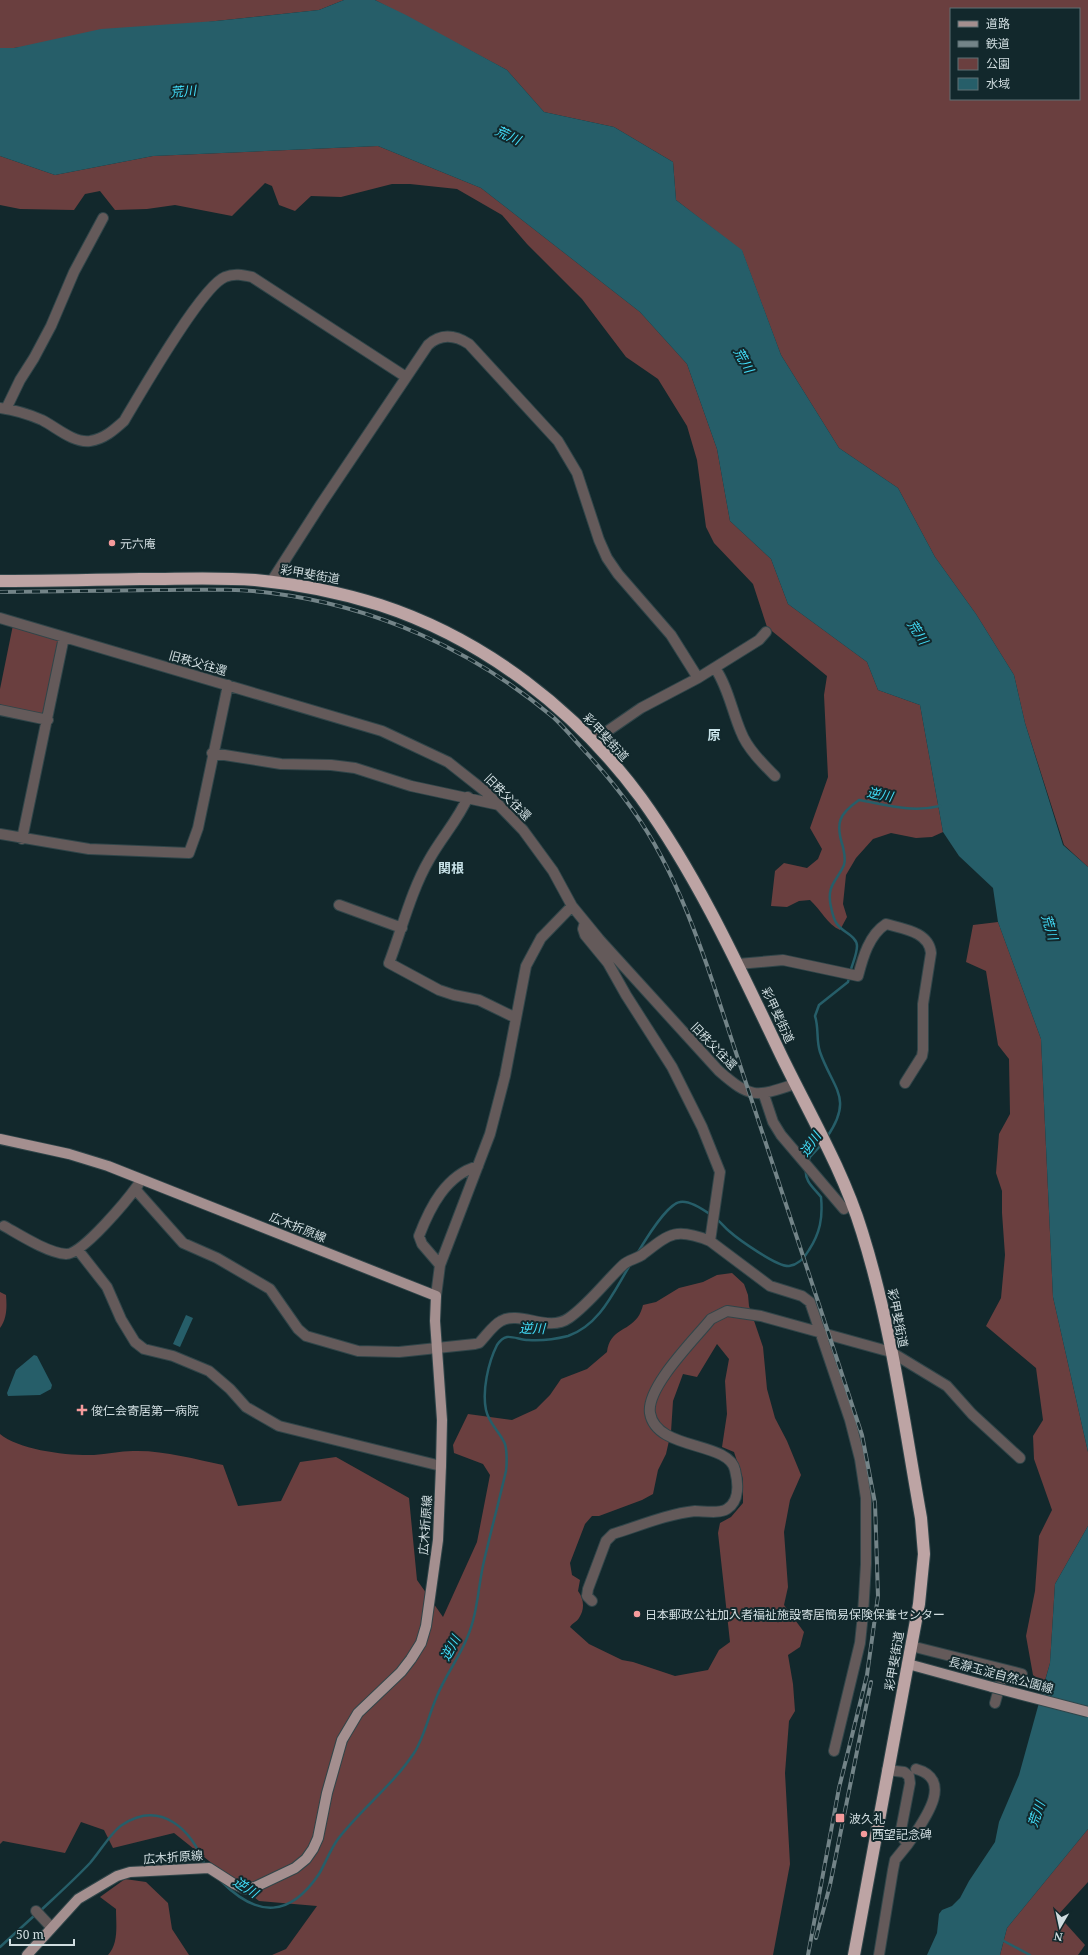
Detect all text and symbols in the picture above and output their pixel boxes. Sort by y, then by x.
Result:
legend [950,8,1080,100]
text: 道路 [986,15,1010,32]
text: 鉄道 [986,35,1010,52]
text: 公園 [986,55,1010,72]
text: 水域 [986,75,1010,92]
water label: 荒川 [169,81,199,101]
water label: 荒川 [492,121,525,149]
water label: 荒川 [730,344,759,377]
place label: 元六庵 [120,535,156,552]
marker: 元六庵 [107,538,117,548]
street label: 彩甲斐街道 [279,560,341,588]
water label: 荒川 [903,616,934,649]
street label: 旧秩父往還 [167,647,229,679]
street label: 彩甲斐街道 [579,709,633,765]
district label: 原 [707,726,721,744]
street label: 旧秩父往還 [481,770,535,824]
water label: 逆川 [866,783,896,806]
district label: 関根 [438,859,464,877]
water label: 荒川 [1038,912,1063,944]
street label: 彩甲斐街道 [758,984,798,1046]
street label: 旧秩父往還 [687,1019,741,1073]
water label: 逆川 [795,1127,826,1160]
street label: 広木折原線 [267,1208,329,1246]
street label: 彩甲斐街道 [884,1287,912,1349]
water label: 逆川 [519,1319,547,1337]
place label: 俊仁会寄居第一病院 [91,1402,199,1419]
marker: 俊仁会寄居第一病院 [76,1404,88,1416]
street label: 広木折原線 [414,1494,436,1556]
place label: 日本郵政公社加入者福祉施設寄居簡易保険保養センター [645,1606,945,1623]
marker: 日本郵政公社加入者福祉施設寄居簡易保険保養センター [632,1609,642,1619]
street label: 彩甲斐街道 [880,1630,908,1692]
water label: 逆川 [436,1631,465,1664]
street label: 長瀞玉淀自然公園線 [947,1653,1055,1697]
water label: 荒川 [1023,1797,1049,1829]
place label: 波久礼 [849,1810,885,1827]
marker: 波久礼 [834,1812,846,1824]
place label: 西望記念碑 [872,1826,932,1843]
marker: 西望記念碑 [859,1829,869,1839]
street label: 広木折原線 [142,1846,204,1868]
water label: 逆川 [230,1872,263,1903]
north arrow [1040,1907,1080,1947]
scale bar [10,1921,74,1947]
text: 50 m [16,1926,44,1943]
text: N [1053,1929,1064,1945]

